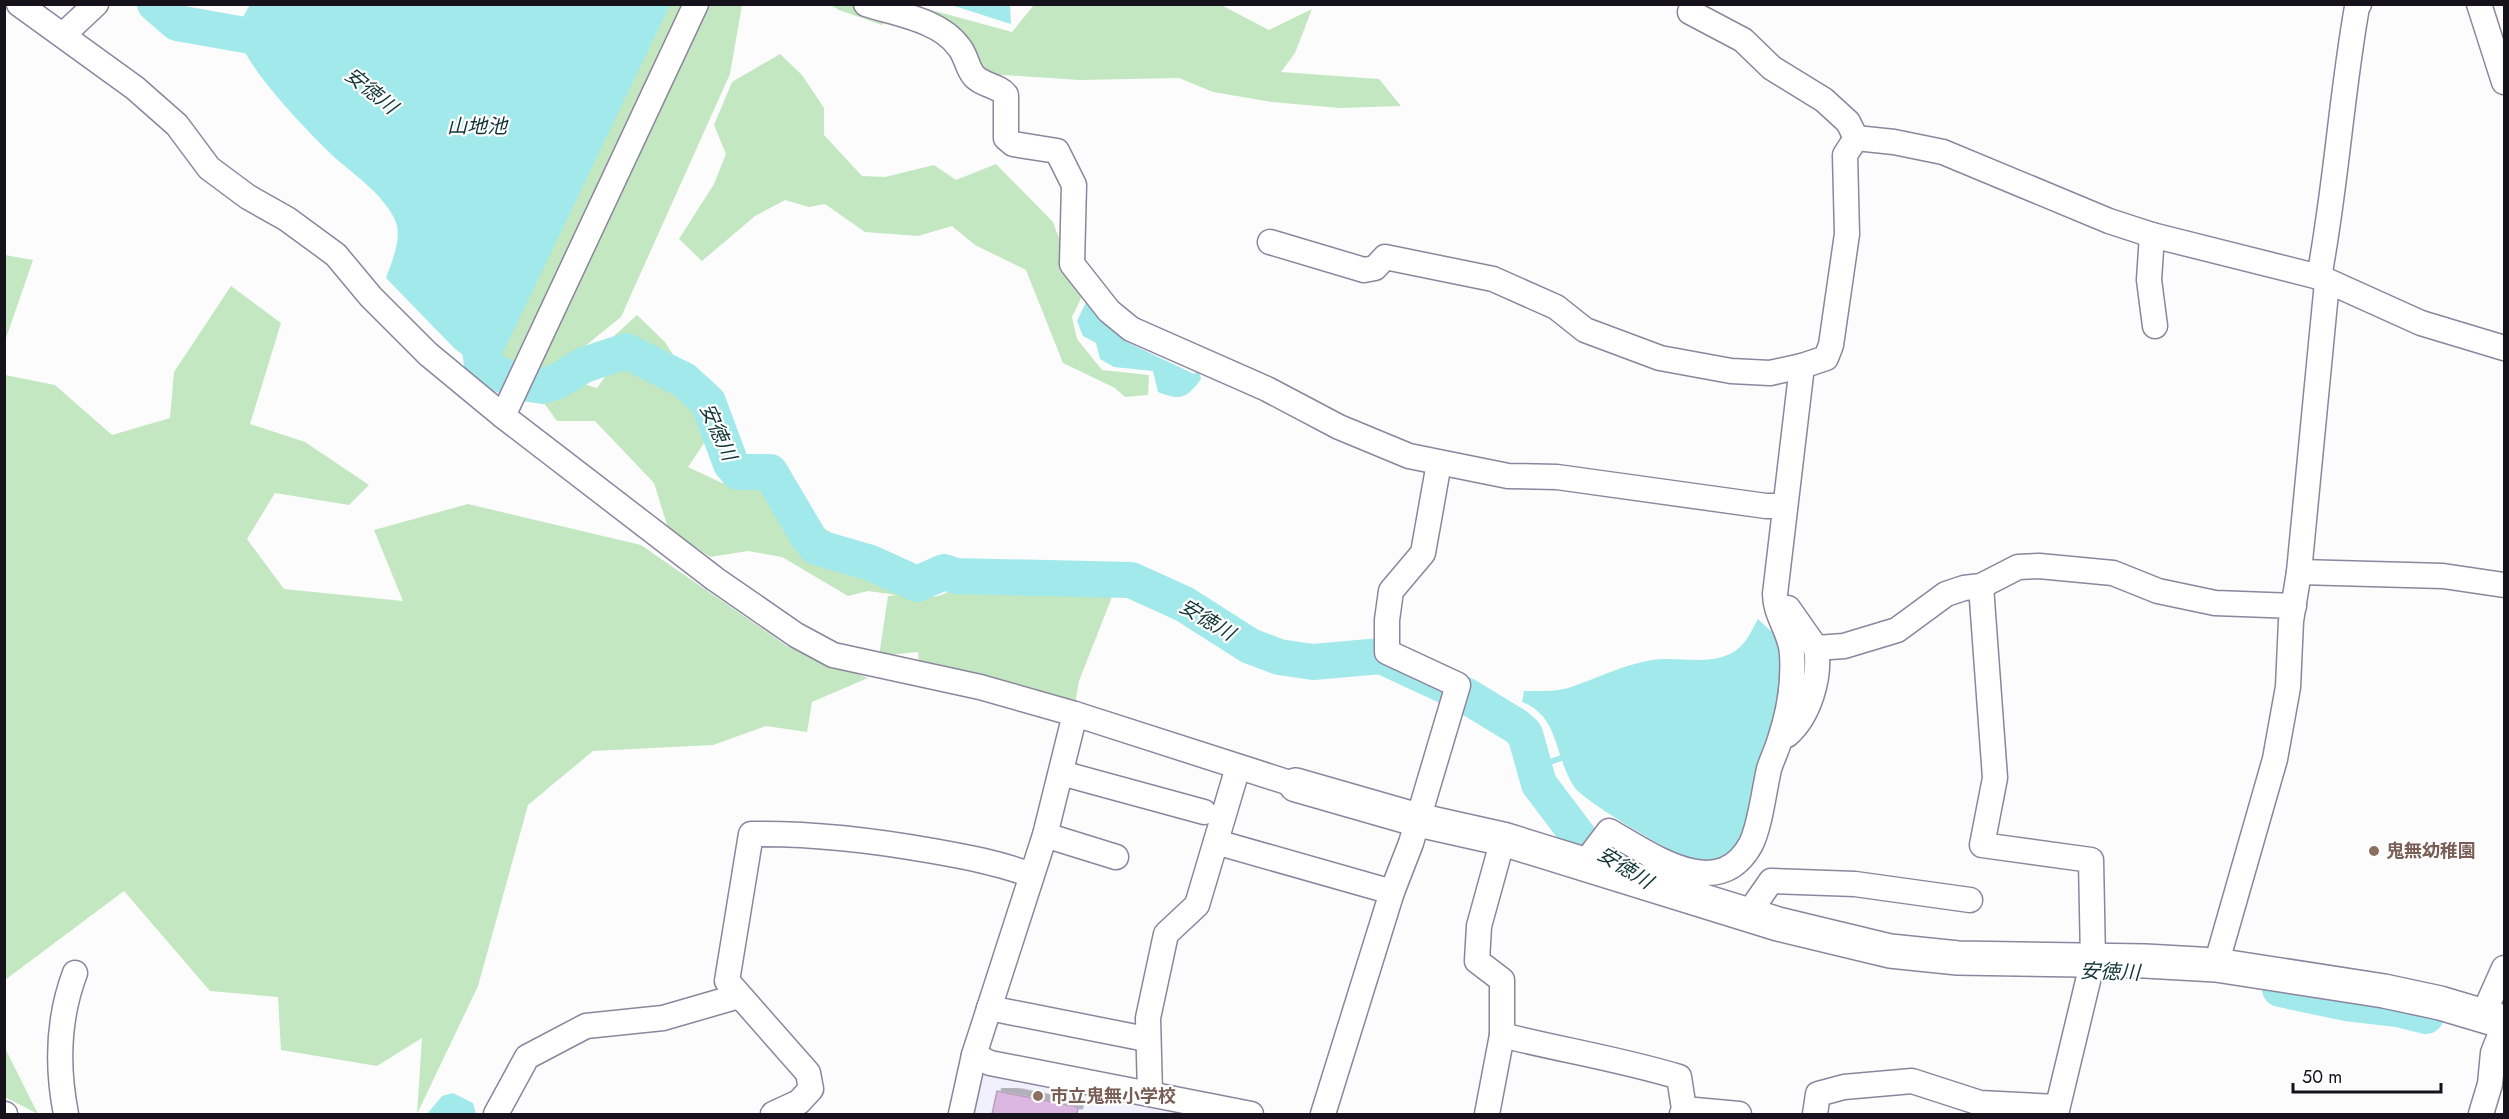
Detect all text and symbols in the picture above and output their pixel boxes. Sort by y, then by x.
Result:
water label: 安徳川 [339,61,405,122]
water label: 山地池 [447,112,509,141]
water label: 安徳川 [693,399,744,467]
water label: 安徳川 [1174,592,1242,649]
place label: 鬼無幼稚園 [2386,838,2476,864]
water label: 安徳川 [1592,840,1660,897]
marker: 鬼無幼稚園 [2367,844,2381,858]
water label: 安徳川 [2080,956,2142,988]
scale bar [2293,1056,2442,1094]
text: 50 m [2302,1064,2342,1090]
place label: 市立鬼無小学校 [1050,1083,1176,1109]
marker: 市立鬼無小学校 [1031,1089,1045,1103]

